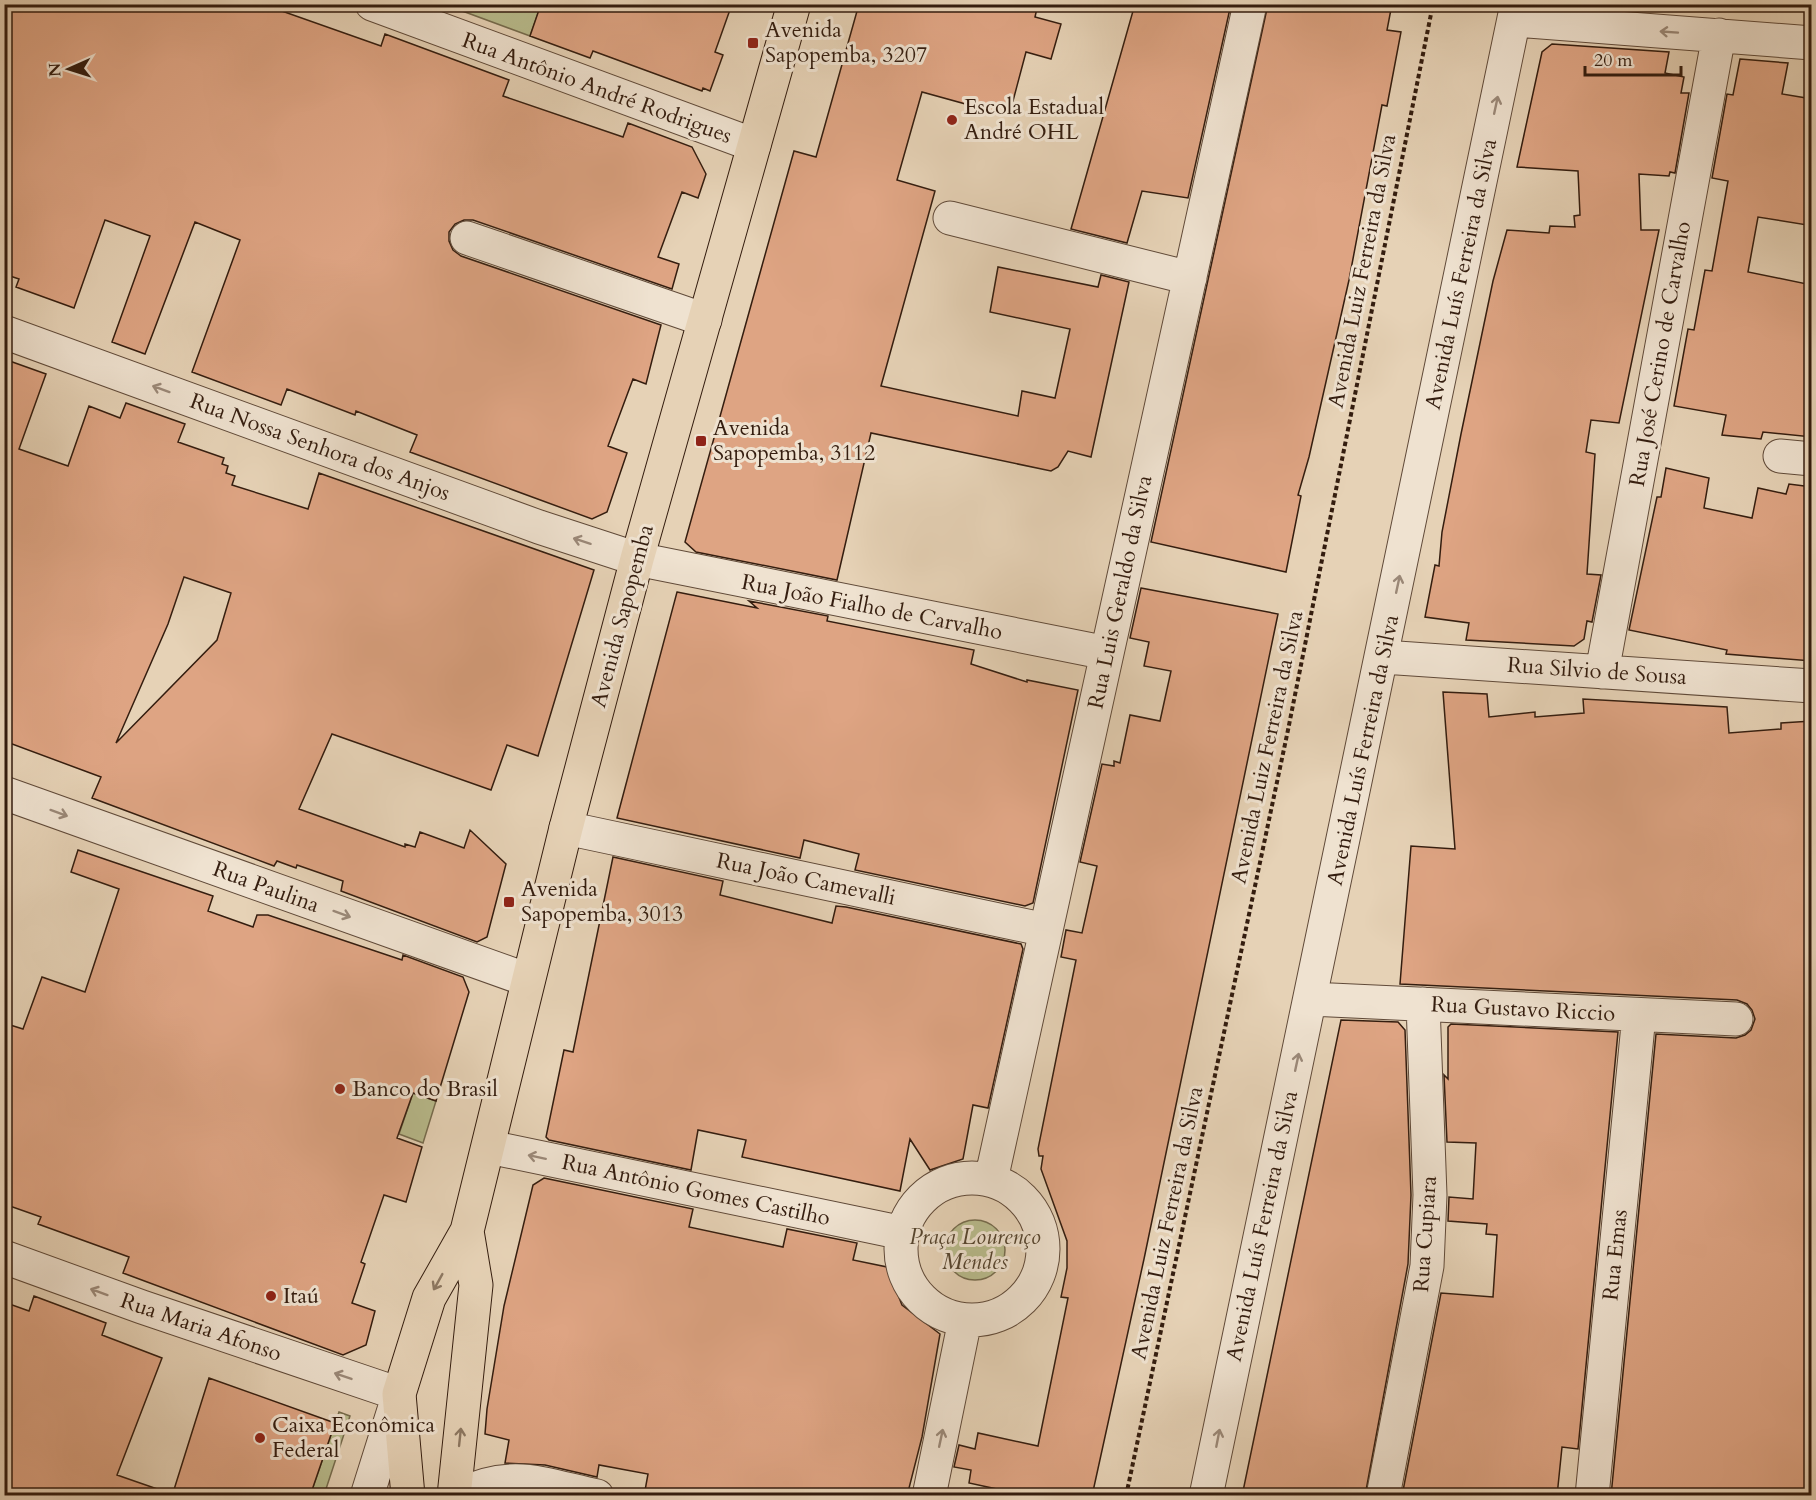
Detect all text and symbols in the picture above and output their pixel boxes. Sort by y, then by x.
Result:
place label: Avenida Sapopemba, 3207 [765,15,927,70]
street label: Rua Antônio André Rodrigues [458,25,736,151]
one-way arrow [1660,26,1680,37]
marker: Avenida Sapopemba, 3207 [746,36,760,50]
north arrow [39,39,99,99]
scale bar [1585,39,1681,77]
text: 20 m [1594,48,1633,73]
text: N [44,62,66,77]
place label: Escola Estadual André OHL [964,92,1105,147]
one-way arrow [1491,96,1502,115]
marker: Escola Estadual André OHL [945,113,959,127]
street label: Avenida Luiz Ferreira da Silva [1321,131,1403,411]
street label: Avenida Luís Ferreira da Silva [1418,135,1504,412]
street label: Rua José Cerino de Carvalho [1622,219,1698,489]
one-way arrow [152,383,171,394]
street label: Rua Nossa Senhora dos Anjos [186,386,454,508]
place label: Avenida Sapopemba, 3112 [713,413,875,468]
marker: Avenida Sapopemba, 3112 [694,434,708,448]
street label: Rua Luis Geraldo da Silva [1081,472,1160,712]
street label: Avenida Sapopemba [583,521,661,711]
one-way arrow [573,535,592,546]
street label: Rua João Fialho de Carvalho [739,567,1005,647]
one-way arrow [1393,575,1404,594]
street label: Avenida Luiz Ferreira da Silva [1223,607,1311,886]
street label: Avenida Luís Ferreira da Silva [1320,611,1406,888]
street label: Rua Silvio de Sousa [1506,650,1688,692]
one-way arrow [50,808,68,819]
street label: Rua João Camevalli [714,845,898,913]
street label: Rua Paulina [209,854,324,920]
place label: Avenida Sapopemba, 3013 [521,874,683,929]
marker: Avenida Sapopemba, 3013 [502,895,516,909]
one-way arrow [332,909,351,920]
street label: Rua Gustavo Riccio [1430,989,1616,1029]
one-way arrow [1291,1053,1303,1072]
place label: Banco do Brasil [352,1074,498,1104]
marker: Banco do Brasil [333,1082,347,1096]
street label: Avenida Luiz Ferreira da Silva [1123,1083,1211,1362]
street label: Avenida Luís Ferreira da Silva [1219,1087,1305,1364]
street label: Rua Antônio Gomes Castilho [559,1147,833,1233]
one-way arrow [528,1151,547,1162]
street label: Rua Cupiara [1406,1174,1444,1293]
street label: Rua Emas [1595,1208,1635,1302]
park label: Praça Lourenço Mendes [909,1222,1041,1277]
one-way arrow [432,1273,444,1290]
place label: Itaú [283,1281,319,1311]
one-way arrow [91,1285,109,1296]
street label: Rua Maria Afonso [116,1285,286,1369]
marker: Itaú [264,1289,278,1303]
one-way arrow [334,1370,353,1381]
place label: Caixa Econômica Federal [272,1410,436,1465]
one-way arrow [455,1428,466,1448]
one-way arrow [935,1429,947,1448]
one-way arrow [1213,1429,1224,1448]
marker: Caixa Econômica Federal [253,1431,267,1445]

